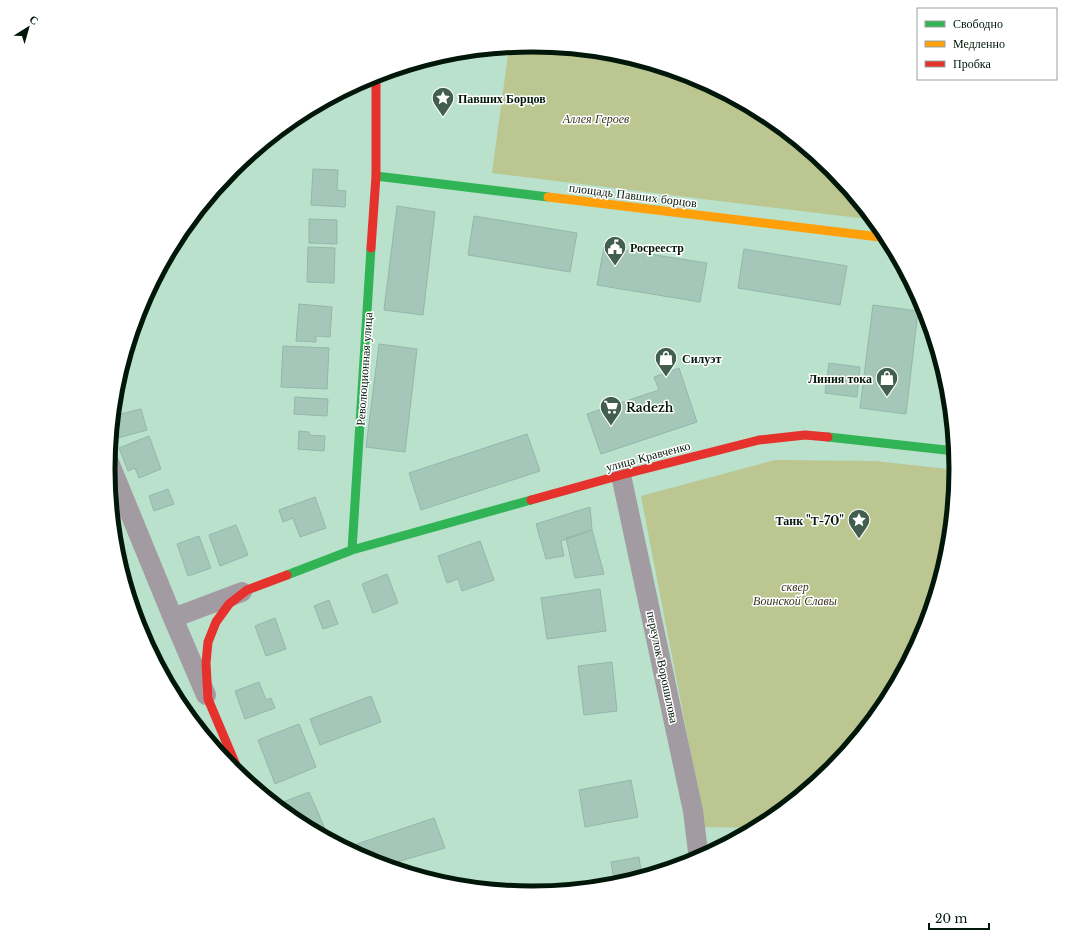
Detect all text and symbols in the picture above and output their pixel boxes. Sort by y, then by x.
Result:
north arrow [8,8,48,48]
legend [917,8,1057,80]
text: С [27,12,41,28]
text: Свободно [953,16,1003,31]
text: Медленно [953,36,1005,51]
text: Пробка [953,56,991,71]
place icon: Павших Борцов [430,85,456,118]
place label: Павших Борцов [458,91,546,106]
park label: Аллея Героев [562,111,629,126]
street label: площадь Павших борцов [568,180,698,210]
public building icon: Росреестр [602,234,628,267]
place label: Росреестр [630,240,684,255]
street label: Революционная улица [353,311,375,426]
shop icon: Силуэт [653,345,679,378]
place label: Силуэт [682,351,721,366]
shop icon: Линия тока [874,365,900,398]
place label: Линия тока [808,371,872,386]
supermarket icon: Radezh [598,394,624,427]
place label: Radezh [626,400,674,415]
street label: улица Кравченко [604,438,692,474]
place icon: Танк "Т-70" [846,507,872,540]
place label: Танк "Т-70" [776,513,844,528]
park label: сквер Воинской Славы [753,579,837,608]
street label: переулок Ворошилова [644,610,682,725]
scale bar [929,905,989,931]
text: 20 m [935,911,967,926]

